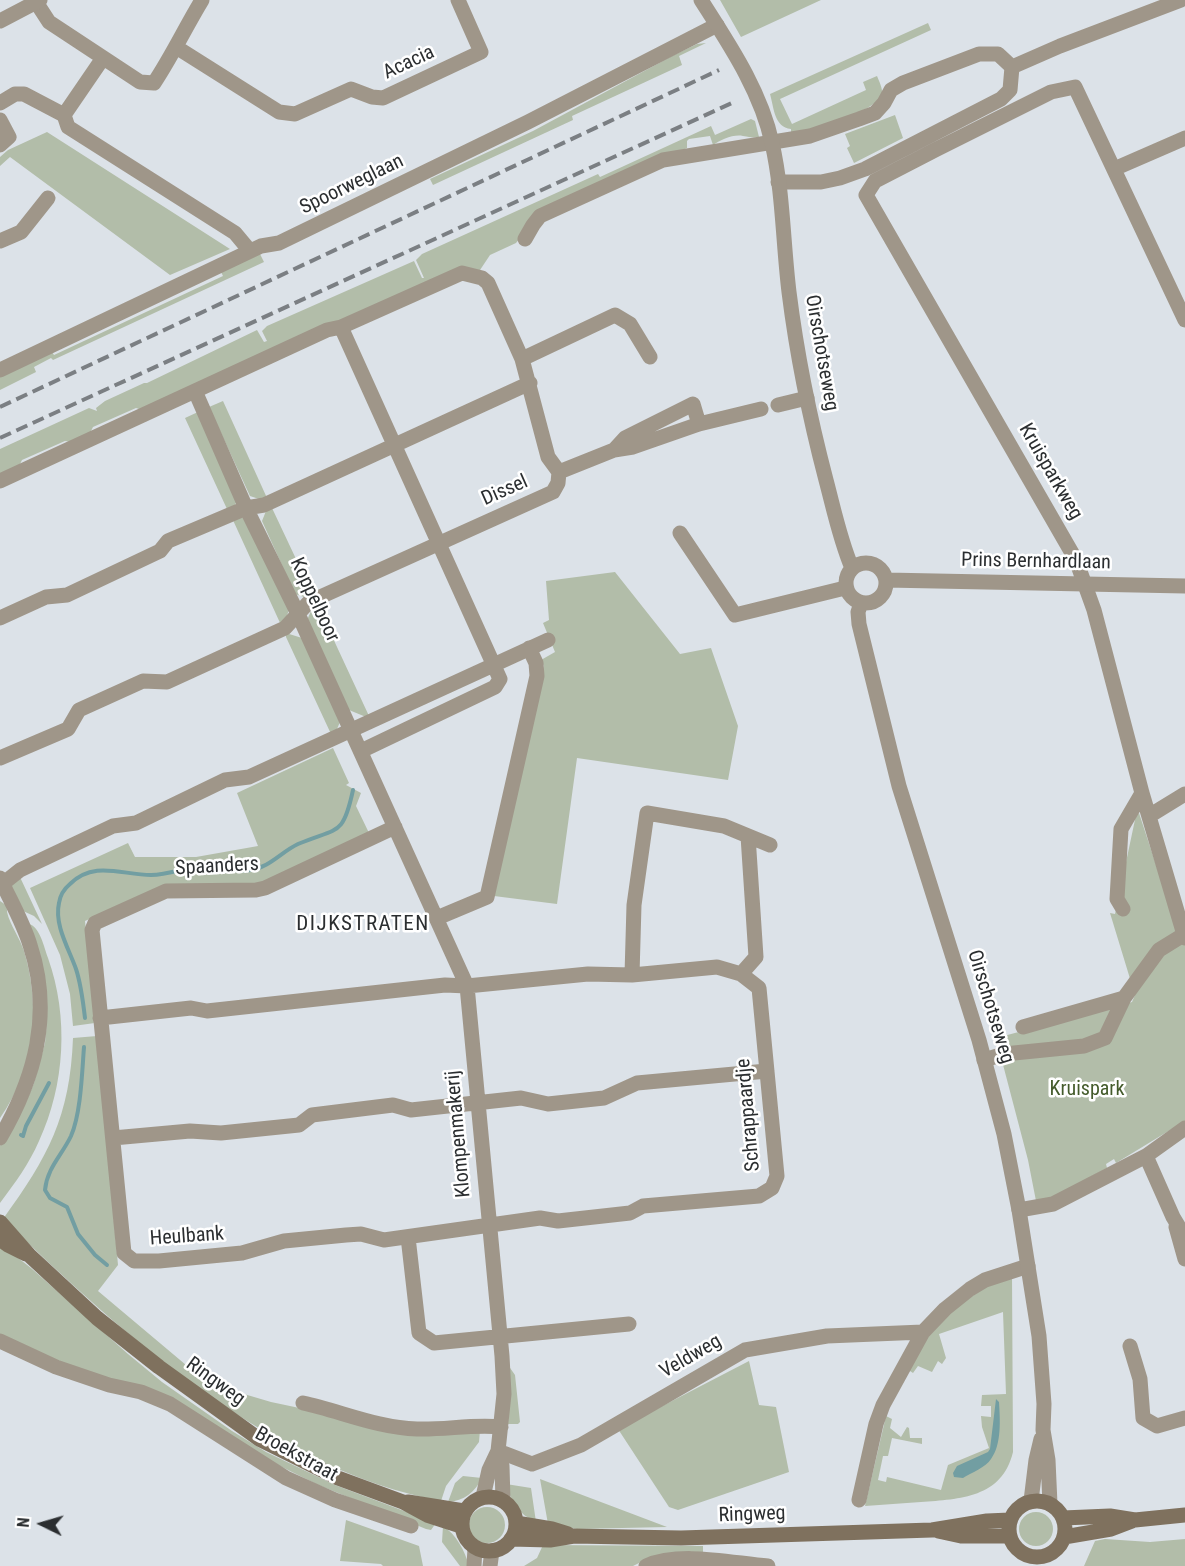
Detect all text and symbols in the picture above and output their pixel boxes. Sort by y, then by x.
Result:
street label: Acacia [380,41,438,85]
street label: Spoorweglaan [296,150,408,220]
street label: Oirschotseweg [799,293,843,413]
street label: Kruisparkweg [1013,420,1087,524]
street label: Dissel [478,470,532,512]
street label: Prins Bernhardlaan [961,549,1111,575]
street label: Koppelboor [284,554,344,646]
street label: Spaanders [175,853,259,881]
district label: DIJKSTRATEN [296,912,430,938]
street label: Oirschotseweg [961,947,1019,1067]
street label: Schrappaardje [732,1058,766,1172]
street label: Klompenmakerij [441,1069,477,1199]
park label: Kruispark [1050,1078,1124,1102]
street label: Heulbank [149,1222,225,1252]
street label: Veldweg [656,1330,726,1384]
street label: Ringweg [181,1353,249,1411]
street label: Broekstraat [250,1422,342,1488]
north arrow [12,1494,72,1554]
street label: Ringweg [718,1502,786,1528]
text: N [14,1517,33,1528]

